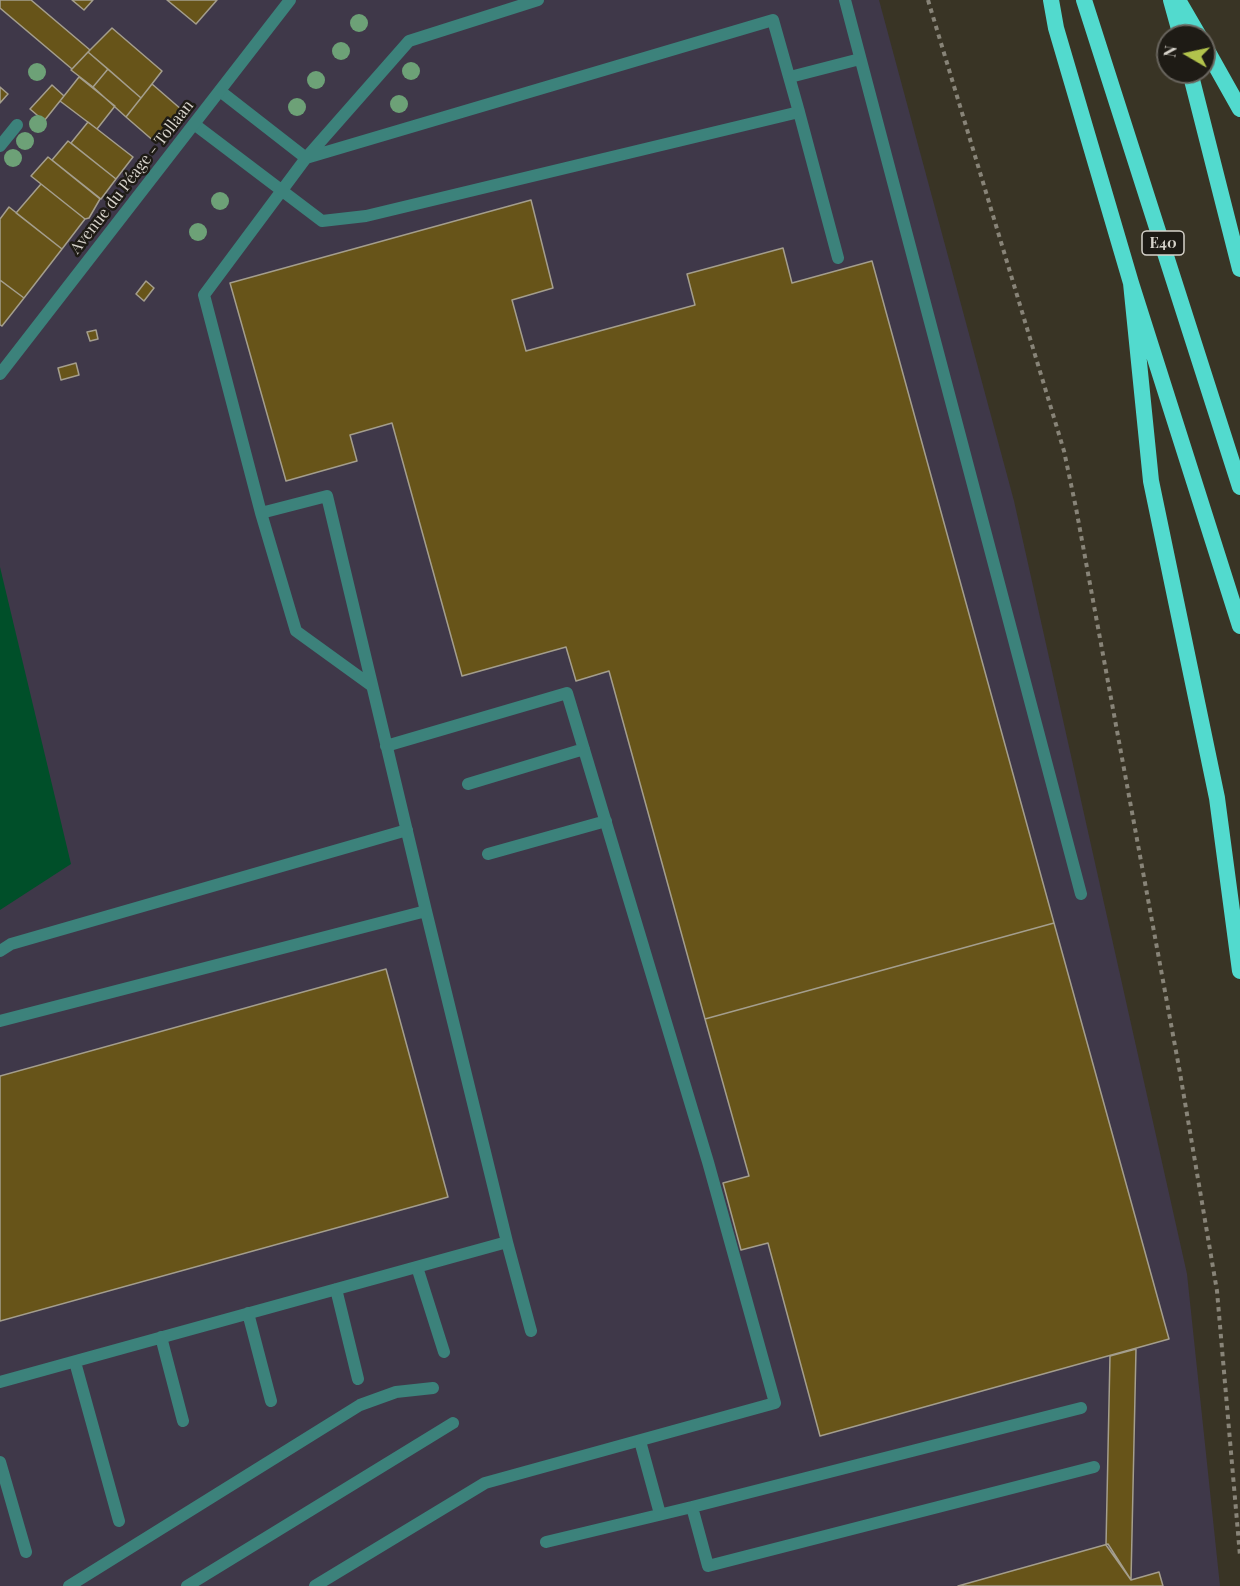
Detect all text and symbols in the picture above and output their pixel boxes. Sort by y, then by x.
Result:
north arrow [1156,24,1216,84]
text: N [1158,44,1181,59]
street label: Avenue du Péage - Tollaan [66,96,198,258]
road number: E40 [1142,231,1184,255]

